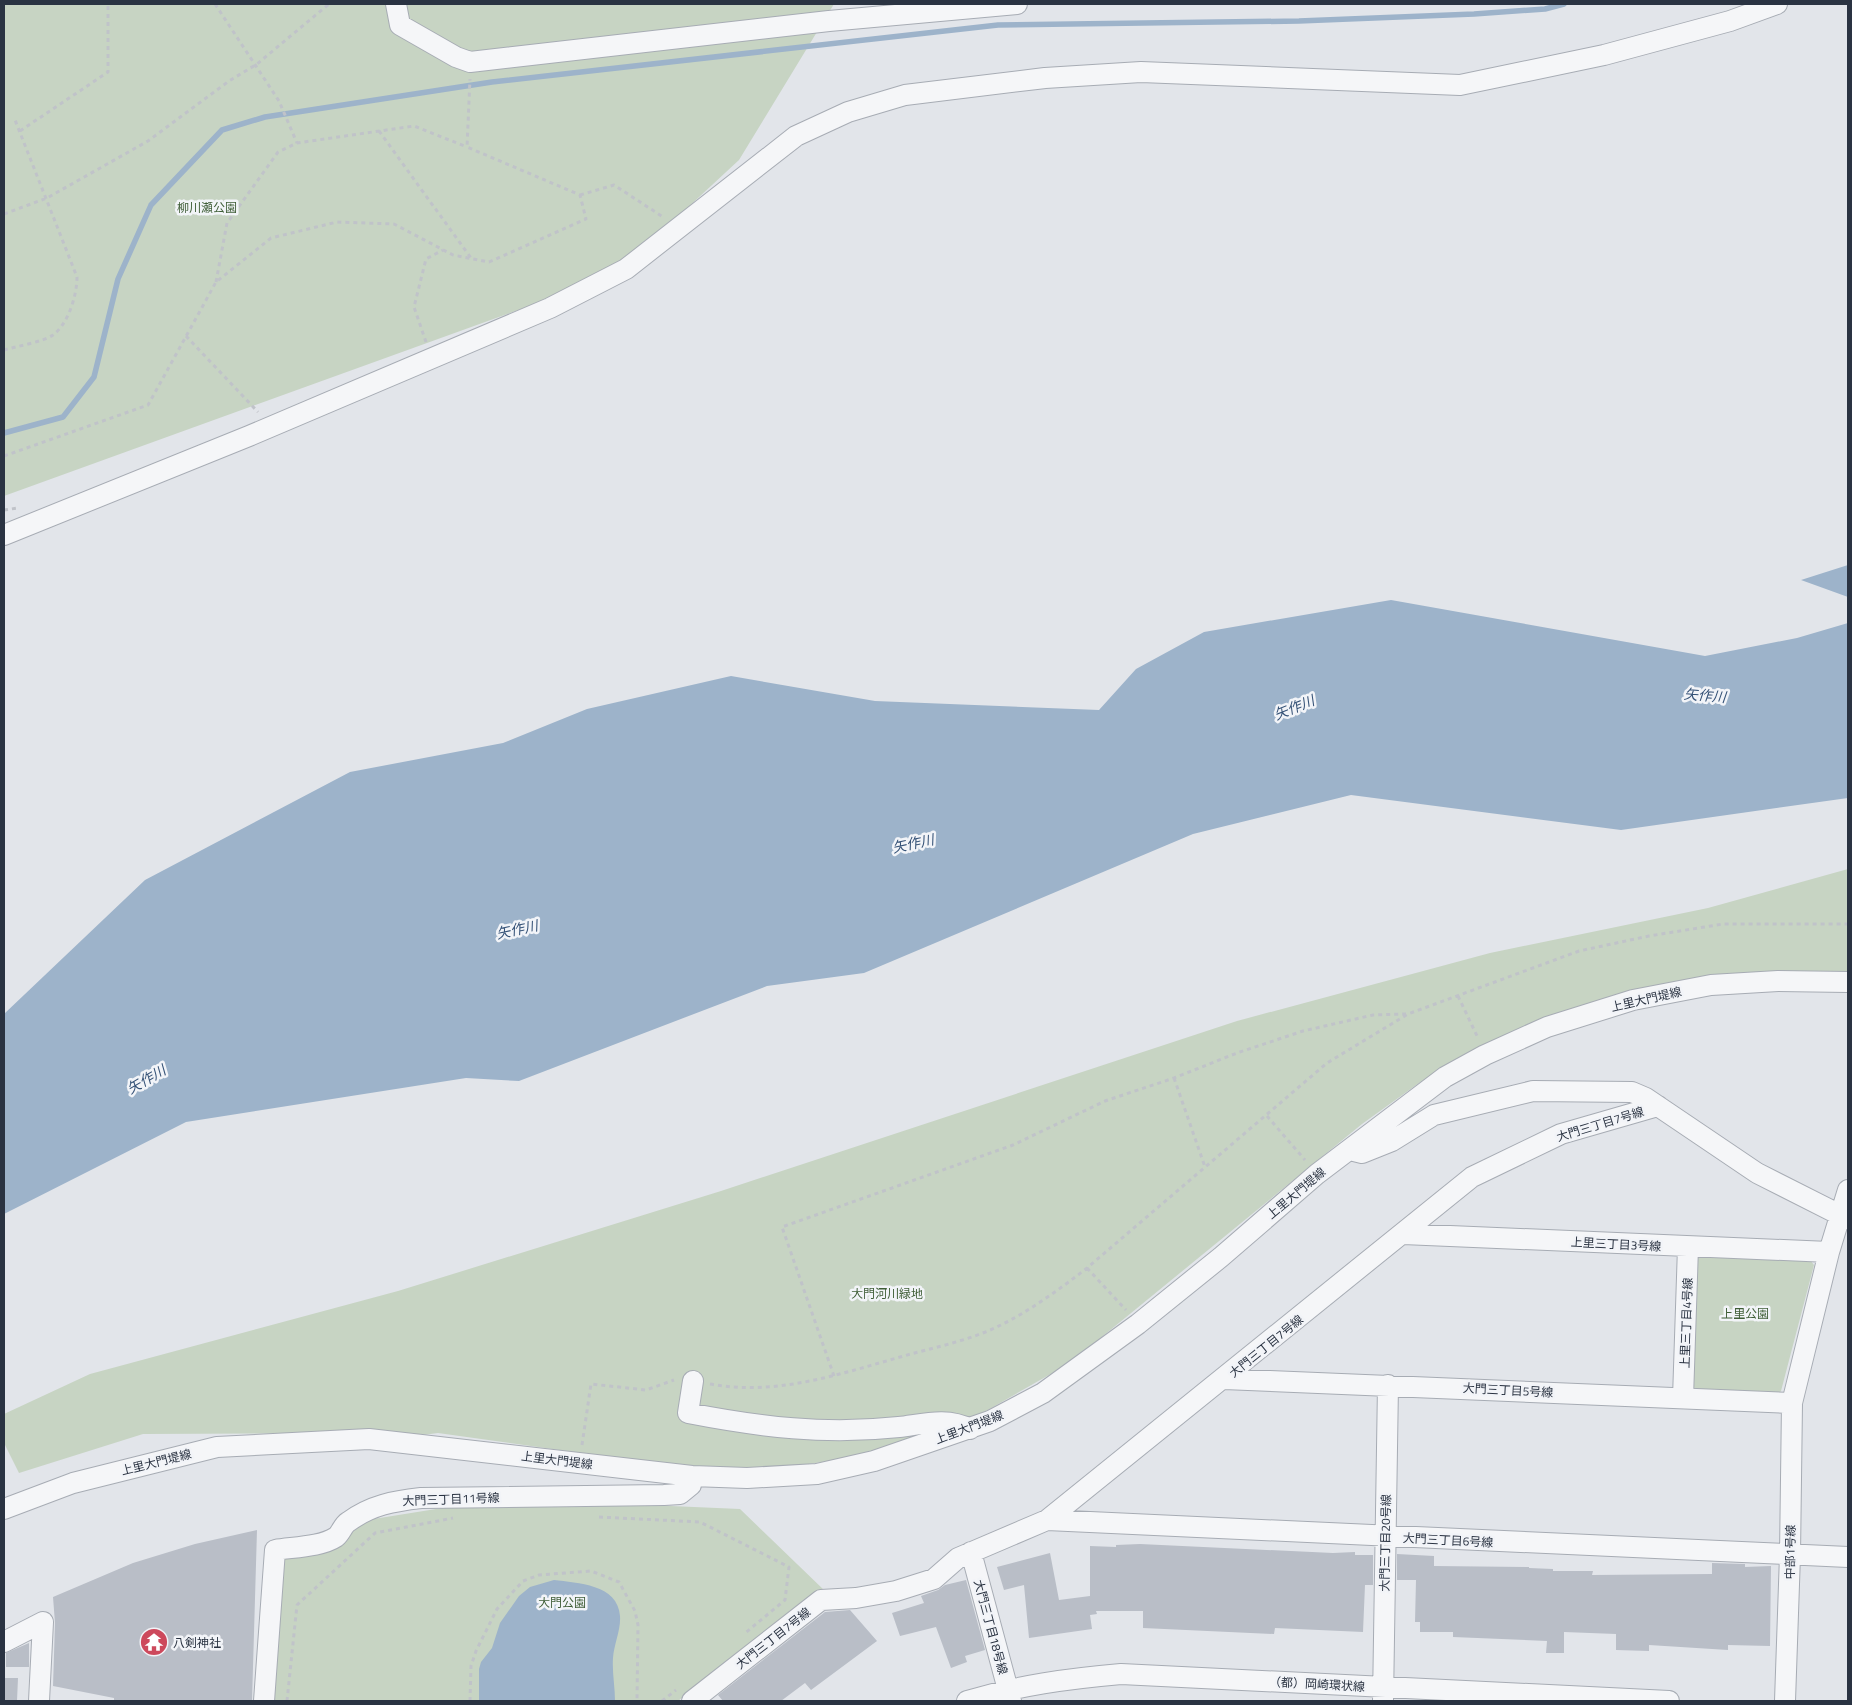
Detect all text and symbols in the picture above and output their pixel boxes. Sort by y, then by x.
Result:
park label: 柳川瀬公園 [177,198,237,217]
water label: 矢作川 [1683,683,1729,707]
water label: 矢作川 [1271,689,1319,725]
water label: 矢作川 [890,828,938,858]
water label: 矢作川 [494,914,542,944]
street label: 上里大門堤線 [1609,982,1683,1016]
water label: 矢作川 [123,1058,171,1099]
street label: 大門三丁目7号線 [1554,1102,1646,1146]
street label: 上里大門堤線 [1262,1163,1330,1223]
street label: 上里三丁目3号線 [1570,1232,1662,1256]
street label: 上里三丁目4号線 [1675,1277,1697,1369]
park label: 大門河川緑地 [851,1284,923,1303]
park label: 上里公園 [1721,1304,1769,1323]
street label: 大門三丁目7号線 [1225,1310,1307,1382]
street label: 大門三丁目5号線 [1462,1378,1554,1402]
street label: 上里大門堤線 [932,1405,1006,1449]
street label: 上里大門堤線 [119,1444,193,1480]
street label: 上里大門堤線 [520,1446,594,1474]
street label: 大門三丁目11号線 [402,1488,500,1510]
street label: 大門三丁目20号線 [1375,1494,1395,1592]
street label: 中部1号線 [1780,1524,1800,1580]
street label: 大門三丁目6号線 [1402,1528,1494,1552]
street label: 大門三丁目18号線 [969,1577,1013,1677]
park label: 大門公園 [538,1593,586,1612]
street label: 大門三丁目7号線 [731,1603,815,1673]
temple icon: 八剣神社 [139,1627,169,1657]
place label: 八剣神社 [173,1633,221,1652]
street label: （都）岡崎環状線 [1269,1672,1365,1696]

